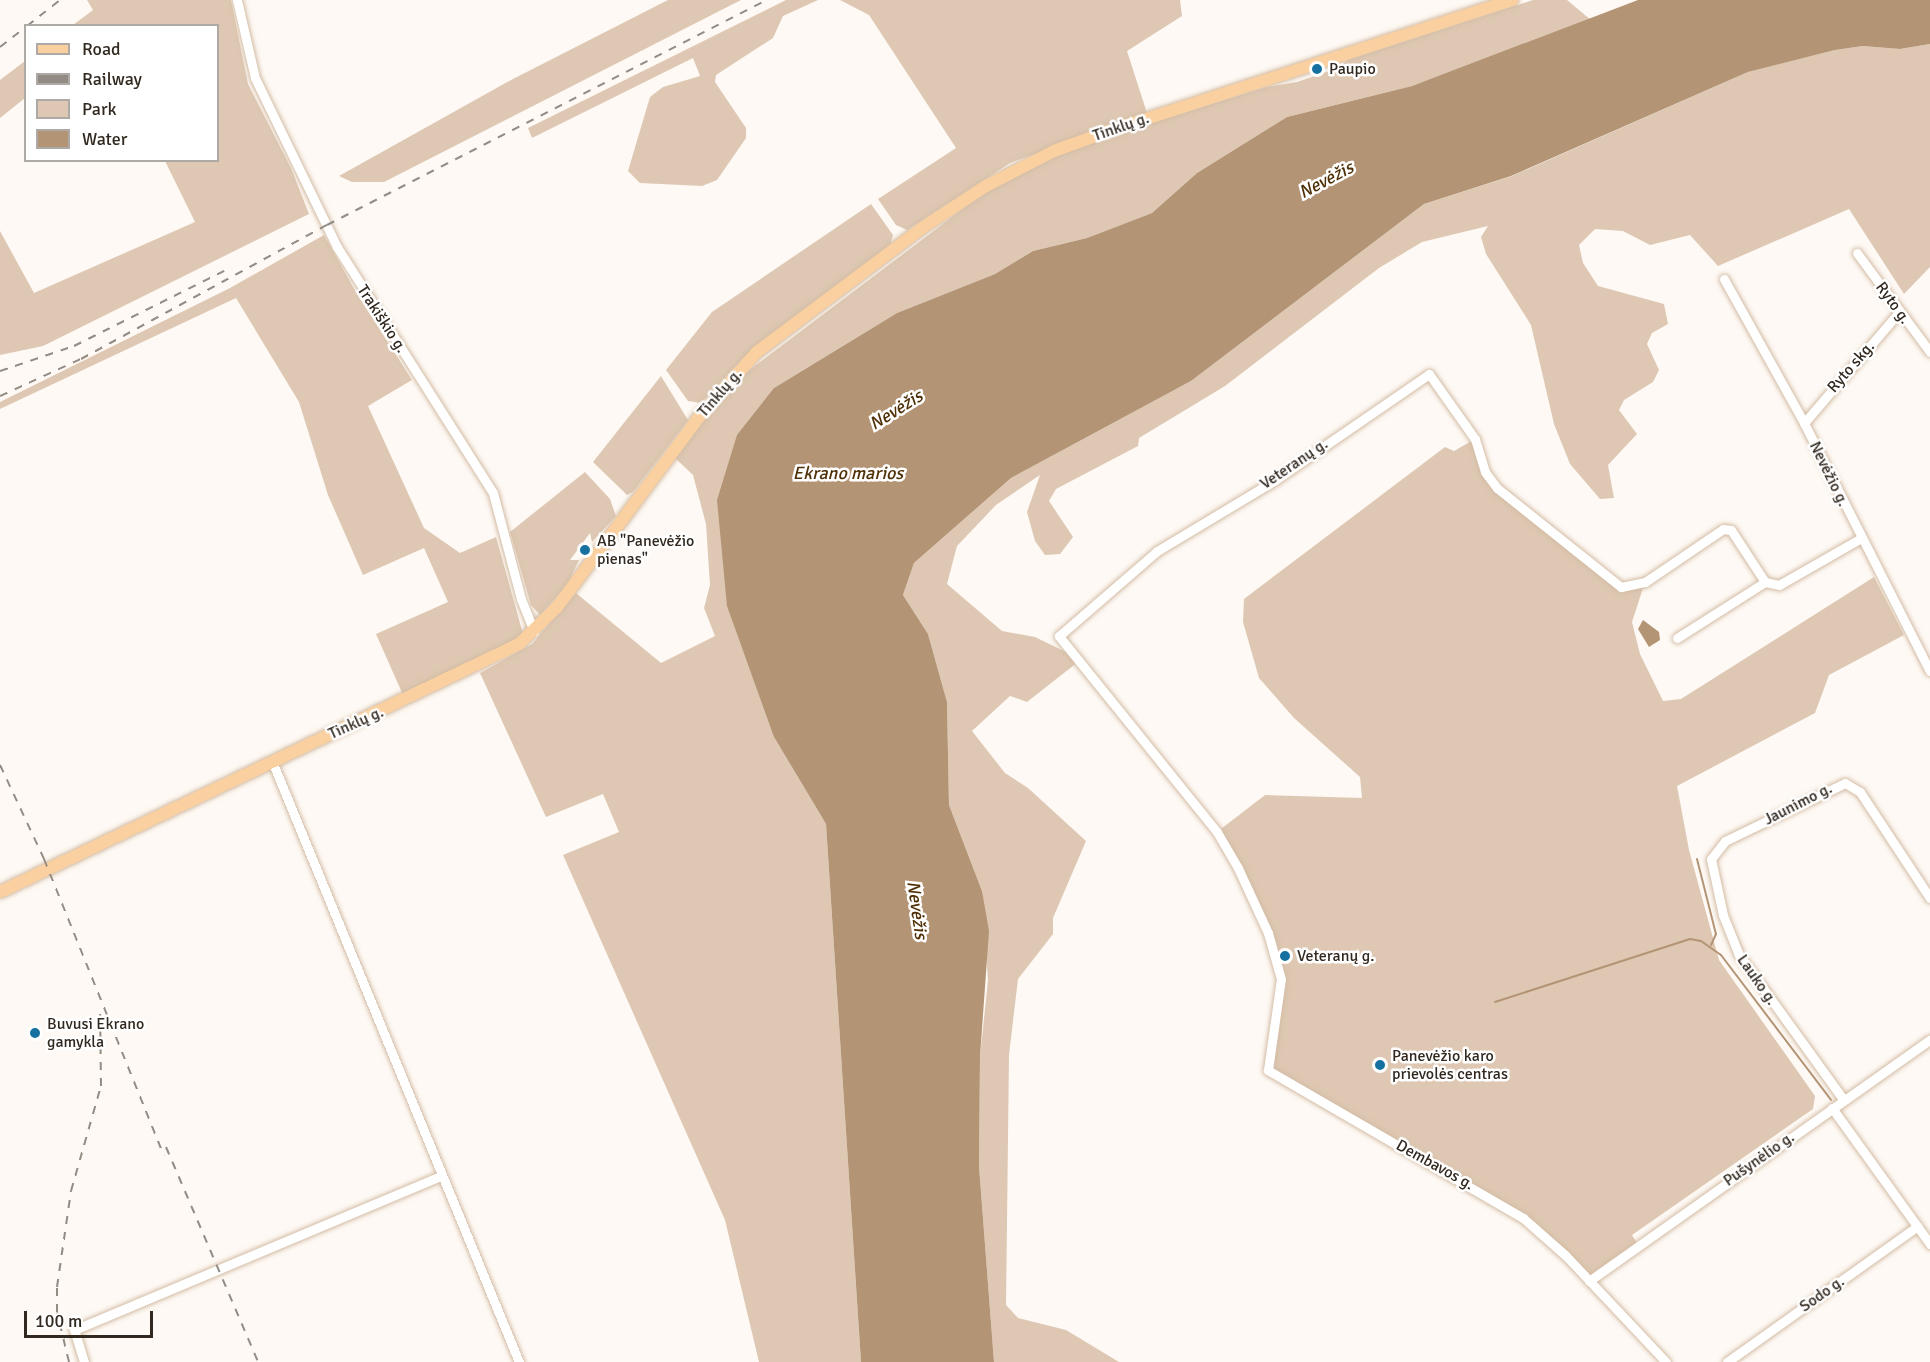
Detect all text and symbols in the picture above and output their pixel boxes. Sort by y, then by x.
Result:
legend [24,24,219,162]
text: Road [82,38,121,60]
place label: Paupio [1329,59,1376,79]
marker: Paupio [1310,62,1324,76]
text: Railway [82,68,142,90]
text: Park [82,98,117,120]
street label: Tinklų g. [1090,108,1152,146]
text: Water [82,128,127,150]
water label: Nevėžis [1295,157,1357,203]
street label: Ryto g. [1871,278,1915,328]
street label: Trakiškio g. [353,281,411,357]
street label: Ryto skg. [1823,337,1879,397]
street label: Tinklų g. [694,365,746,421]
water label: Nevėžis [865,385,927,435]
street label: Veteranų g. [1257,434,1331,494]
street label: Nevėžio g. [1805,438,1853,510]
water label: Ekrano marios [793,462,903,484]
place label: AB "Panevėžio pienas" [597,531,694,569]
marker: AB "Panevėžio pienas" [578,543,592,557]
street label: Tinklų g. [326,702,386,744]
street label: Jaunimo g. [1761,779,1835,829]
water label: Nevėžis [902,879,932,941]
place label: Veteranų g. [1297,946,1374,966]
marker: Veteranų g. [1278,949,1292,963]
street label: Lauko g. [1733,951,1781,1009]
place label: Buvusi Ekrano gamykla [47,1014,144,1052]
marker: Buvusi Ekrano gamykla [28,1026,42,1040]
place label: Panevėžio karo prievolės centras [1392,1046,1508,1084]
marker: Panevėžio karo prievolės centras [1373,1058,1387,1072]
street label: Pušynėlio g. [1720,1128,1798,1190]
street label: Dembavos g. [1393,1136,1477,1194]
street label: Sodo g. [1796,1272,1848,1316]
scale bar [27,1299,156,1337]
text: 100 m [35,1310,82,1332]

